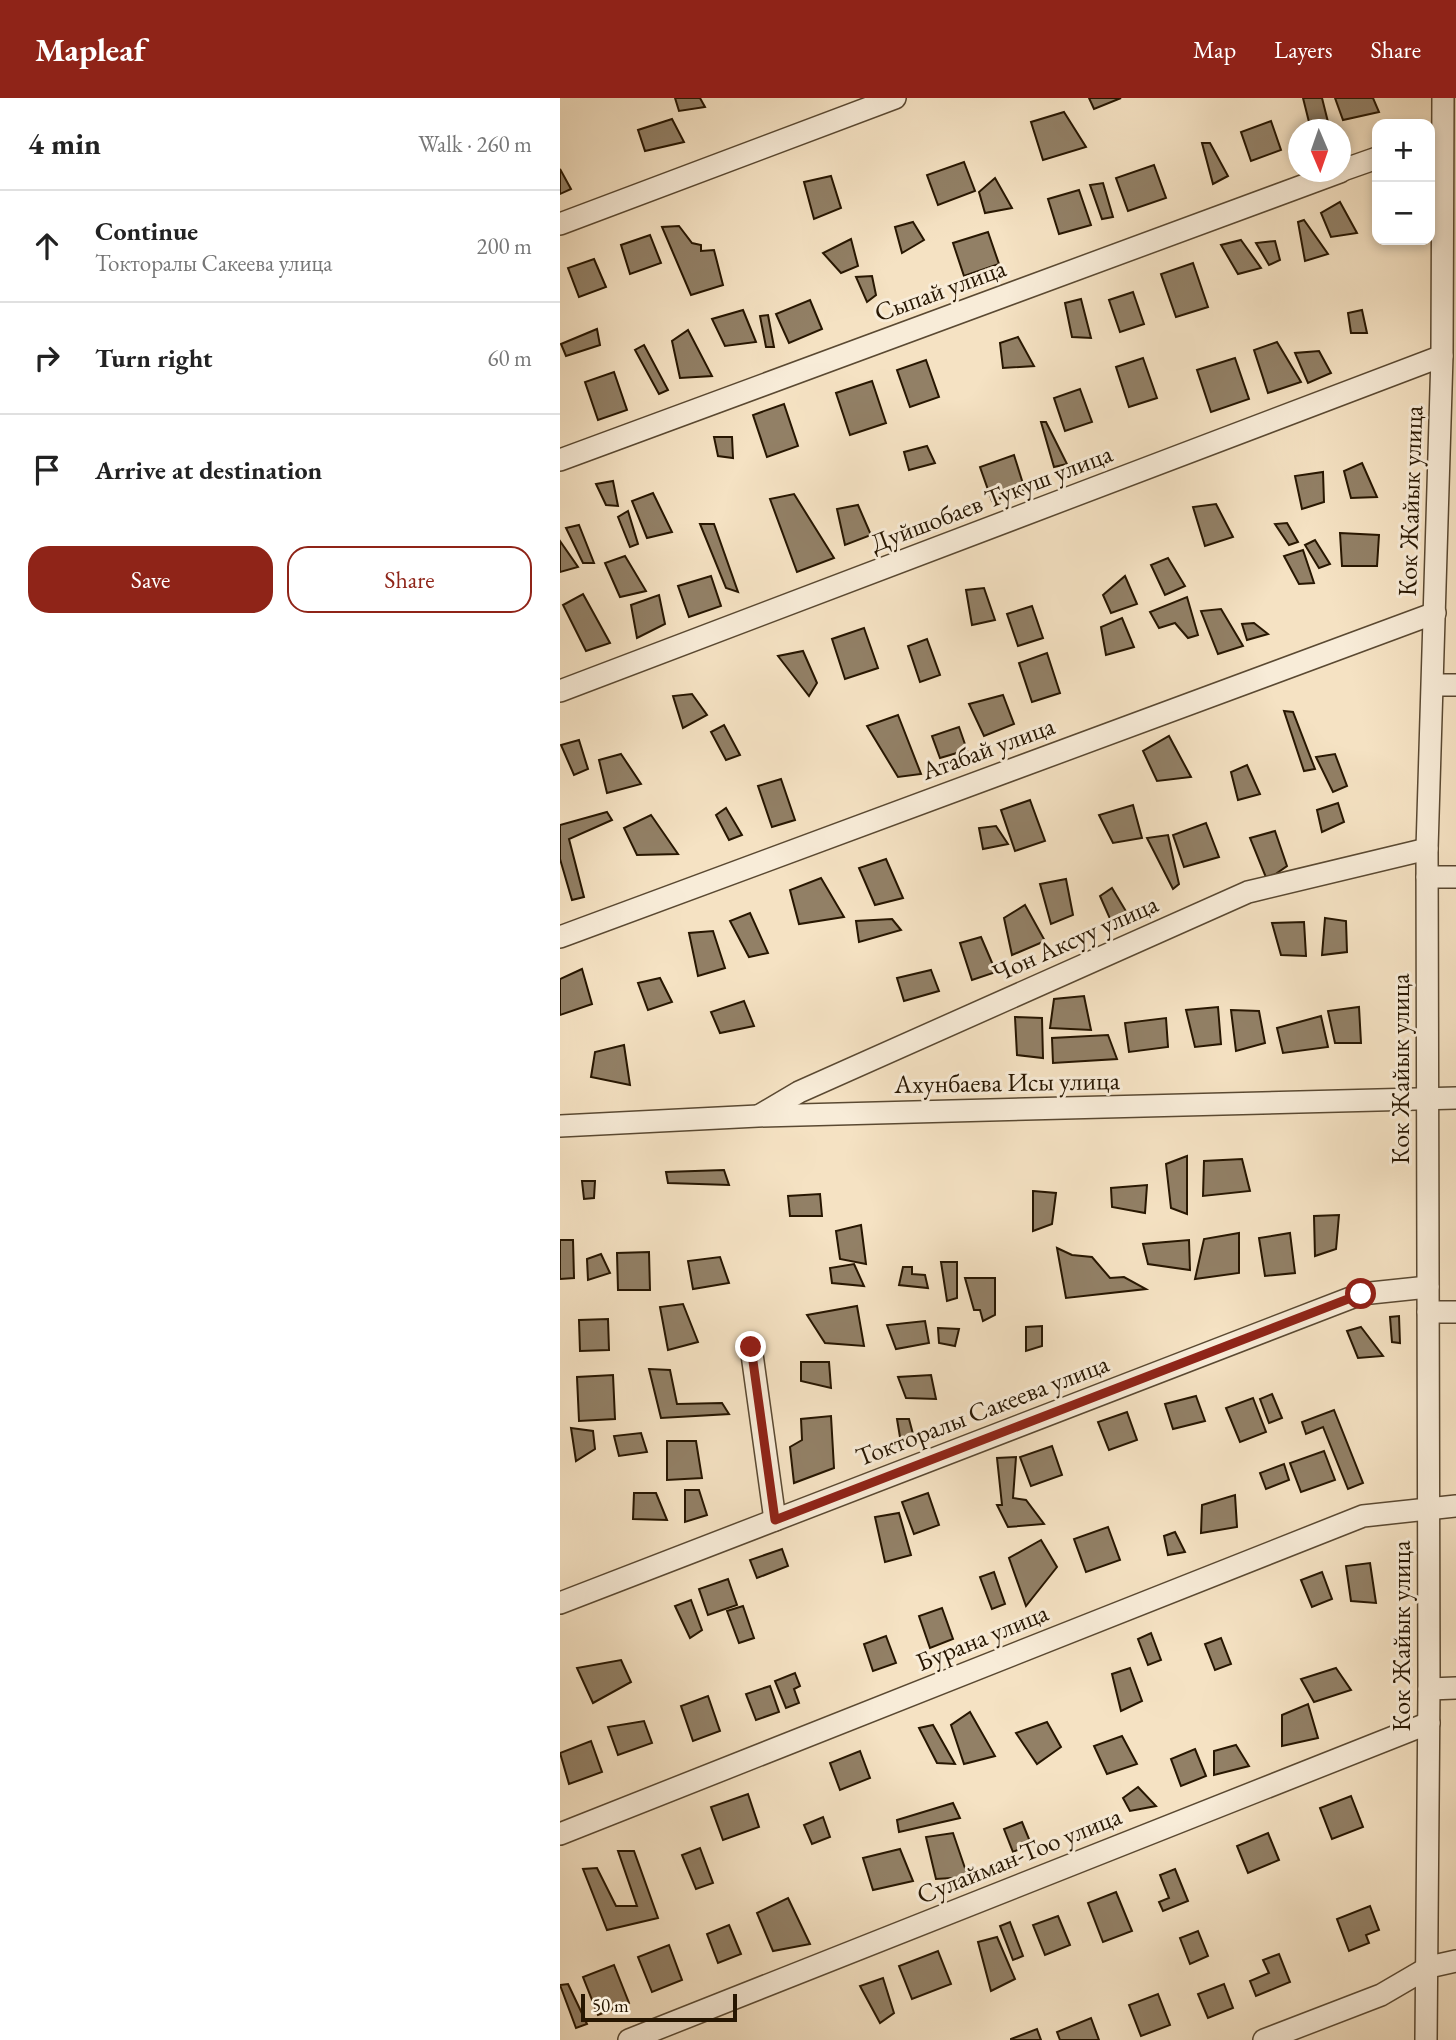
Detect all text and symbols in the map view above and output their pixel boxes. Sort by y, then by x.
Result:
text: Mapleaf [35,28,146,71]
text: Map [1193,34,1236,65]
text: Layers [1274,34,1333,65]
text: Share [1371,34,1421,65]
north arrow [1288,119,1351,182]
map controls [1372,119,1435,245]
button: + [1372,119,1435,182]
text: 4 min [28,124,101,163]
text: Walk · 260 m [418,129,532,159]
button: − [1372,182,1435,245]
text: Continue [95,214,198,248]
icon: ahead [28,227,66,265]
text: 200 m [476,231,532,261]
text: Токторалы Сакеева улица [95,248,333,278]
street label: Сыпай улица [870,250,1011,329]
icon: right [28,339,66,377]
text: Turn right [95,341,213,375]
text: 60 m [487,343,532,373]
street label: Кок Жайык улица [1390,404,1430,597]
street label: Дуйшобаев Тукуш улица [865,436,1118,560]
icon: arrive [28,451,66,489]
text: Arrive at destination [95,453,322,487]
button: Save [28,546,273,613]
button: Share [287,546,532,613]
street label: Атабай улица [916,708,1060,788]
street label: Чон Аксуу улица [987,886,1164,990]
street label: Кок Жайык улица [1383,973,1417,1165]
street label: Ахунбаева Исы улица [893,1063,1121,1101]
route start [1345,1278,1376,1309]
route end [735,1331,766,1362]
street label: Токторалы Сакеева улица [851,1346,1114,1474]
street label: Кок Жайык улица [1384,1540,1418,1732]
street label: Бурана улица [911,1595,1054,1679]
street label: Сулайман-Тоо улица [912,1798,1127,1912]
scale bar [581,1991,737,2023]
text: 50 m [592,1993,629,2018]

